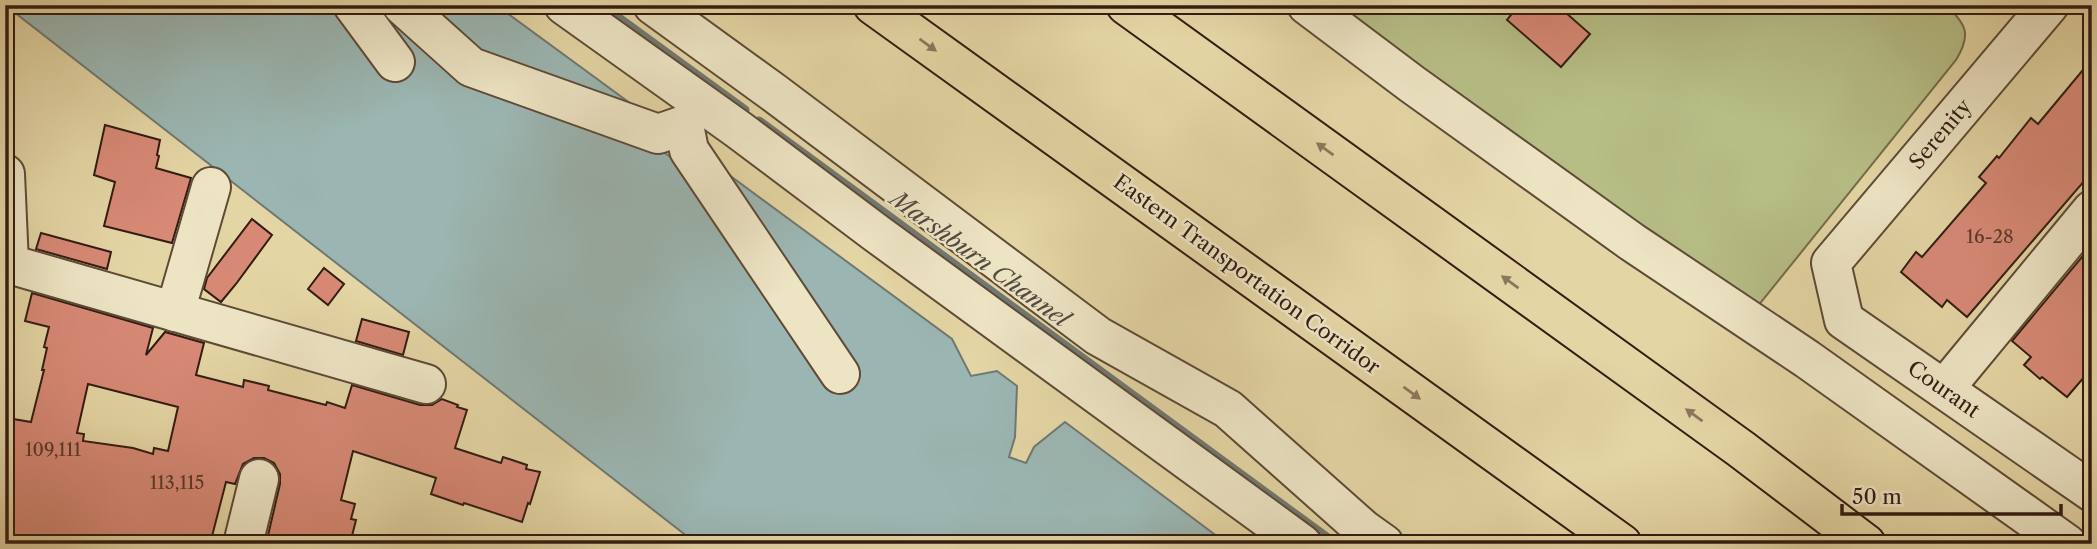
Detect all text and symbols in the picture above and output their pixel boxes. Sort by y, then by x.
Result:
one-way arrow [919,38,938,52]
street label: Serenity [1904,94,1977,174]
one-way arrow [1316,142,1334,156]
street label: Eastern Transportation Corridor [1109,169,1385,379]
water label: Marshburn Channel [883,183,1077,335]
house number: 16-28 [1966,226,2014,248]
one-way arrow [1500,275,1519,289]
street label: Courant [1903,355,1985,423]
one-way arrow [1402,385,1420,400]
one-way arrow [1685,408,1703,422]
house number: 109,111 [25,439,81,461]
house number: 113,115 [150,472,204,494]
scale bar [1842,472,2060,516]
text: 50 m [1852,484,1902,509]

